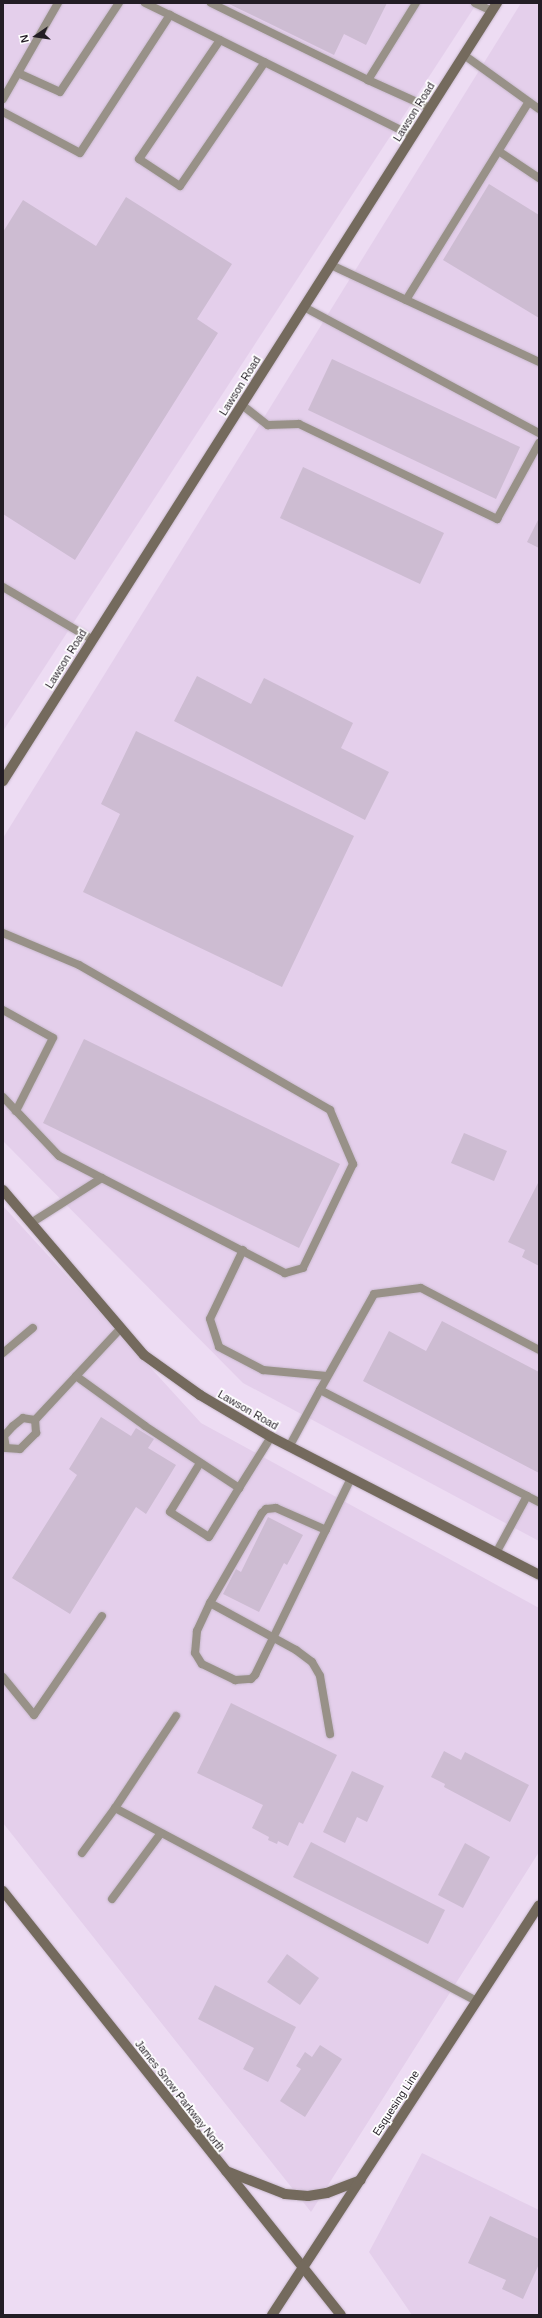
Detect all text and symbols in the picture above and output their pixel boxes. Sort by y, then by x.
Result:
north arrow [16,16,56,56]
text: N [18,33,31,44]
street label: Lawson Road [391,80,437,144]
street label: Lawson Road [217,354,263,418]
street label: Lawson Road [43,627,89,691]
street label: Lawson Road [216,1387,280,1433]
street label: James Snow Parkway North [132,2038,228,2154]
street label: Esquesing Line [370,2068,422,2138]

